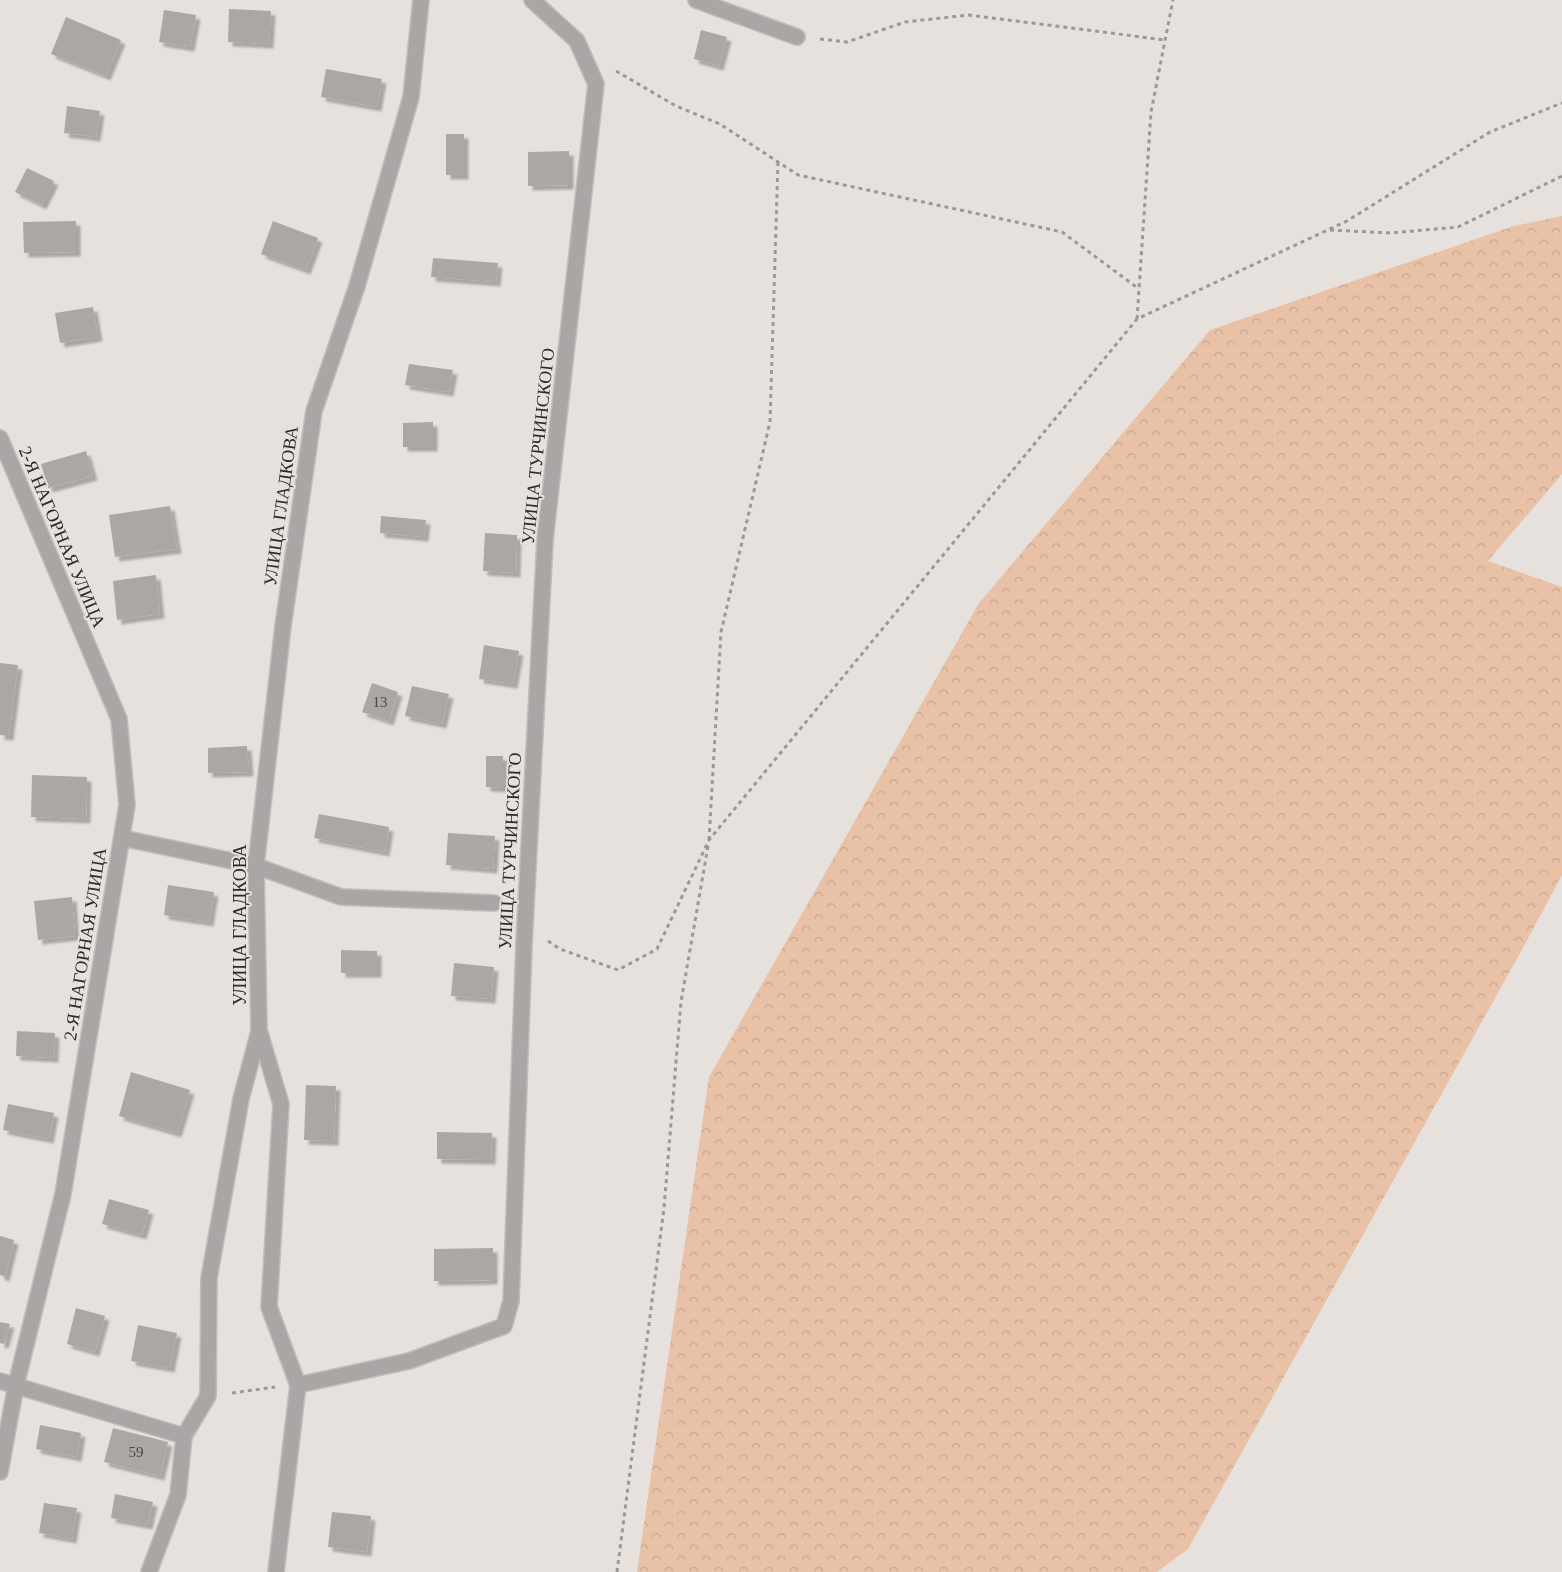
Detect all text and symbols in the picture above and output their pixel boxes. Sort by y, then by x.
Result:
street label: УЛИЦА ТУРЧИНСКОГО [518,347,558,545]
street label: УЛИЦА ГЛАДКОВА [260,425,302,587]
street label: 2-Я НАГОРНАЯ УЛИЦА [15,443,109,631]
house number: 13 [373,694,388,710]
street label: УЛИЦА ТУРЧИНСКОГО [495,752,525,950]
street label: УЛИЦА ГЛАДКОВА [230,844,250,1006]
street label: 2-Я НАГОРНАЯ УЛИЦА [60,846,110,1042]
house number: 59 [129,1444,144,1460]

